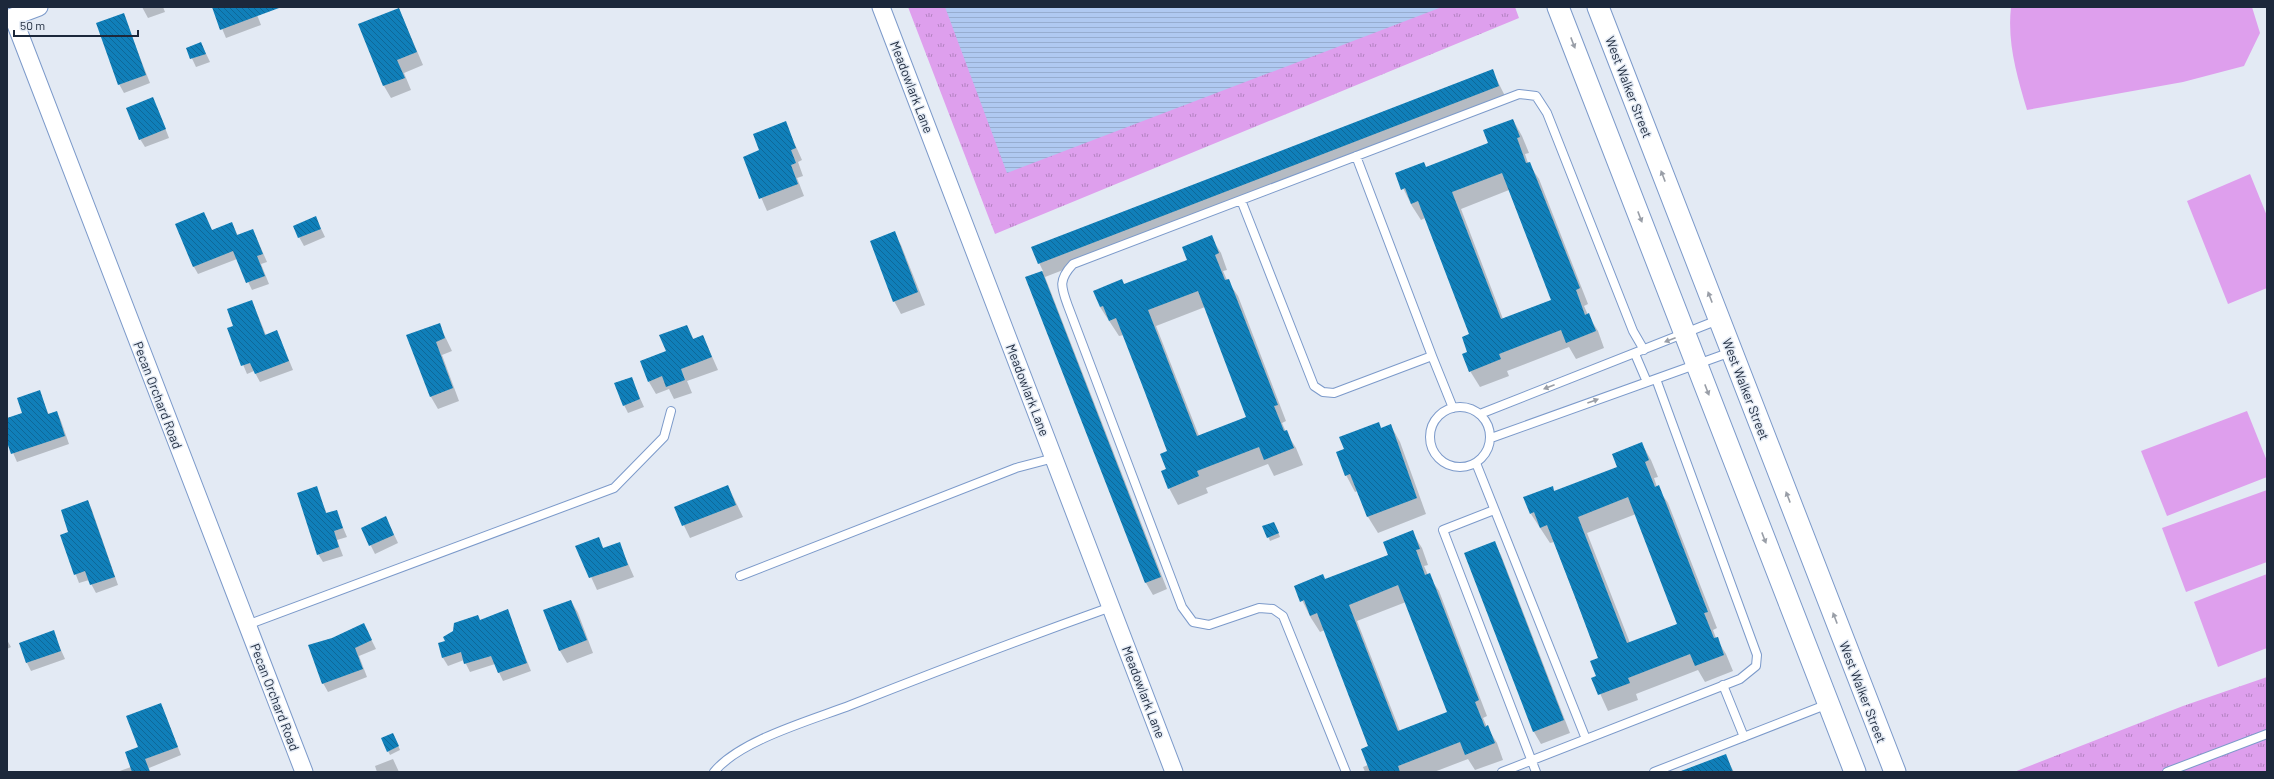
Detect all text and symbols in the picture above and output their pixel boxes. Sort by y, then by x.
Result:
scale bar [14,12,138,38]
text: 50 m [20,18,45,32]
street label: West Walker Street [1602,34,1656,140]
one-way arrow [1570,38,1576,50]
street label: Meadowlark Lane [887,39,937,135]
one-way arrow [1660,170,1666,182]
one-way arrow [1637,211,1643,223]
one-way arrow [1707,291,1713,303]
street label: West Walker Street [1719,336,1773,442]
one-way arrow [1664,337,1676,343]
street label: Pecan Orchard Road [130,339,186,451]
street label: Meadowlark Lane [1003,342,1053,438]
one-way arrow [1543,385,1555,391]
one-way arrow [1704,385,1710,396]
one-way arrow [1588,398,1600,404]
one-way arrow [1784,491,1790,503]
one-way arrow [1762,532,1768,544]
one-way arrow [1831,612,1837,624]
street label: West Walker Street [1836,639,1890,745]
street label: Pecan Orchard Road [247,641,303,753]
street label: Meadowlark Lane [1119,644,1169,740]

